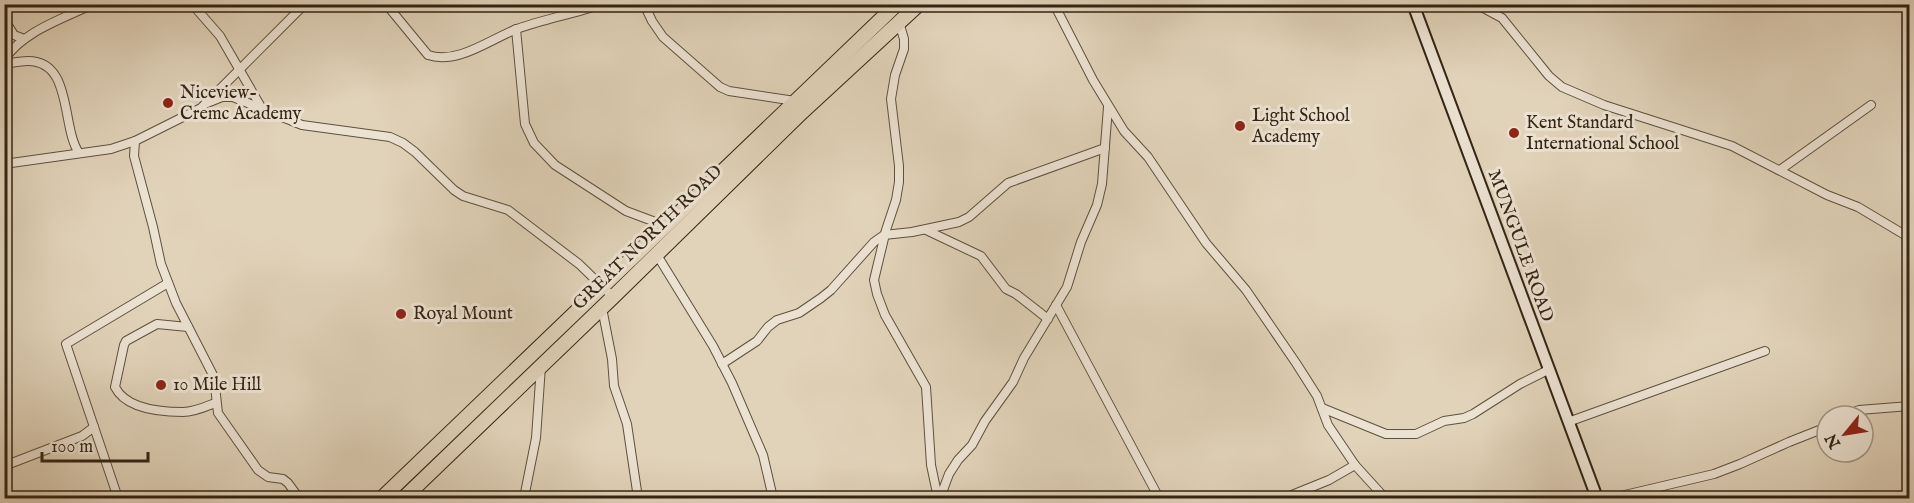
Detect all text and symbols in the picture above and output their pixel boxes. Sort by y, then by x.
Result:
place label: Niceview- Cremc Academy [180,82,302,126]
marker: Niceview- Cremc Academy [161,96,175,110]
place label: Light School Academy [1251,105,1350,149]
place label: Kent Standard International School [1526,112,1679,156]
marker: Light School Academy [1233,119,1247,133]
marker: Kent Standard International School [1507,126,1521,140]
street label: GREAT NORTH ROAD [568,160,728,316]
street label: MUNGULE ROAD [1482,167,1558,325]
place label: Royal Mount [413,303,513,326]
marker: Royal Mount [394,307,408,321]
place label: 10 Mile Hill [173,374,261,397]
marker: 10 Mile Hill [154,378,168,392]
north arrow [1815,404,1875,464]
scale bar [42,425,148,463]
text: N [1822,429,1846,452]
text: 100 m [51,436,93,459]

